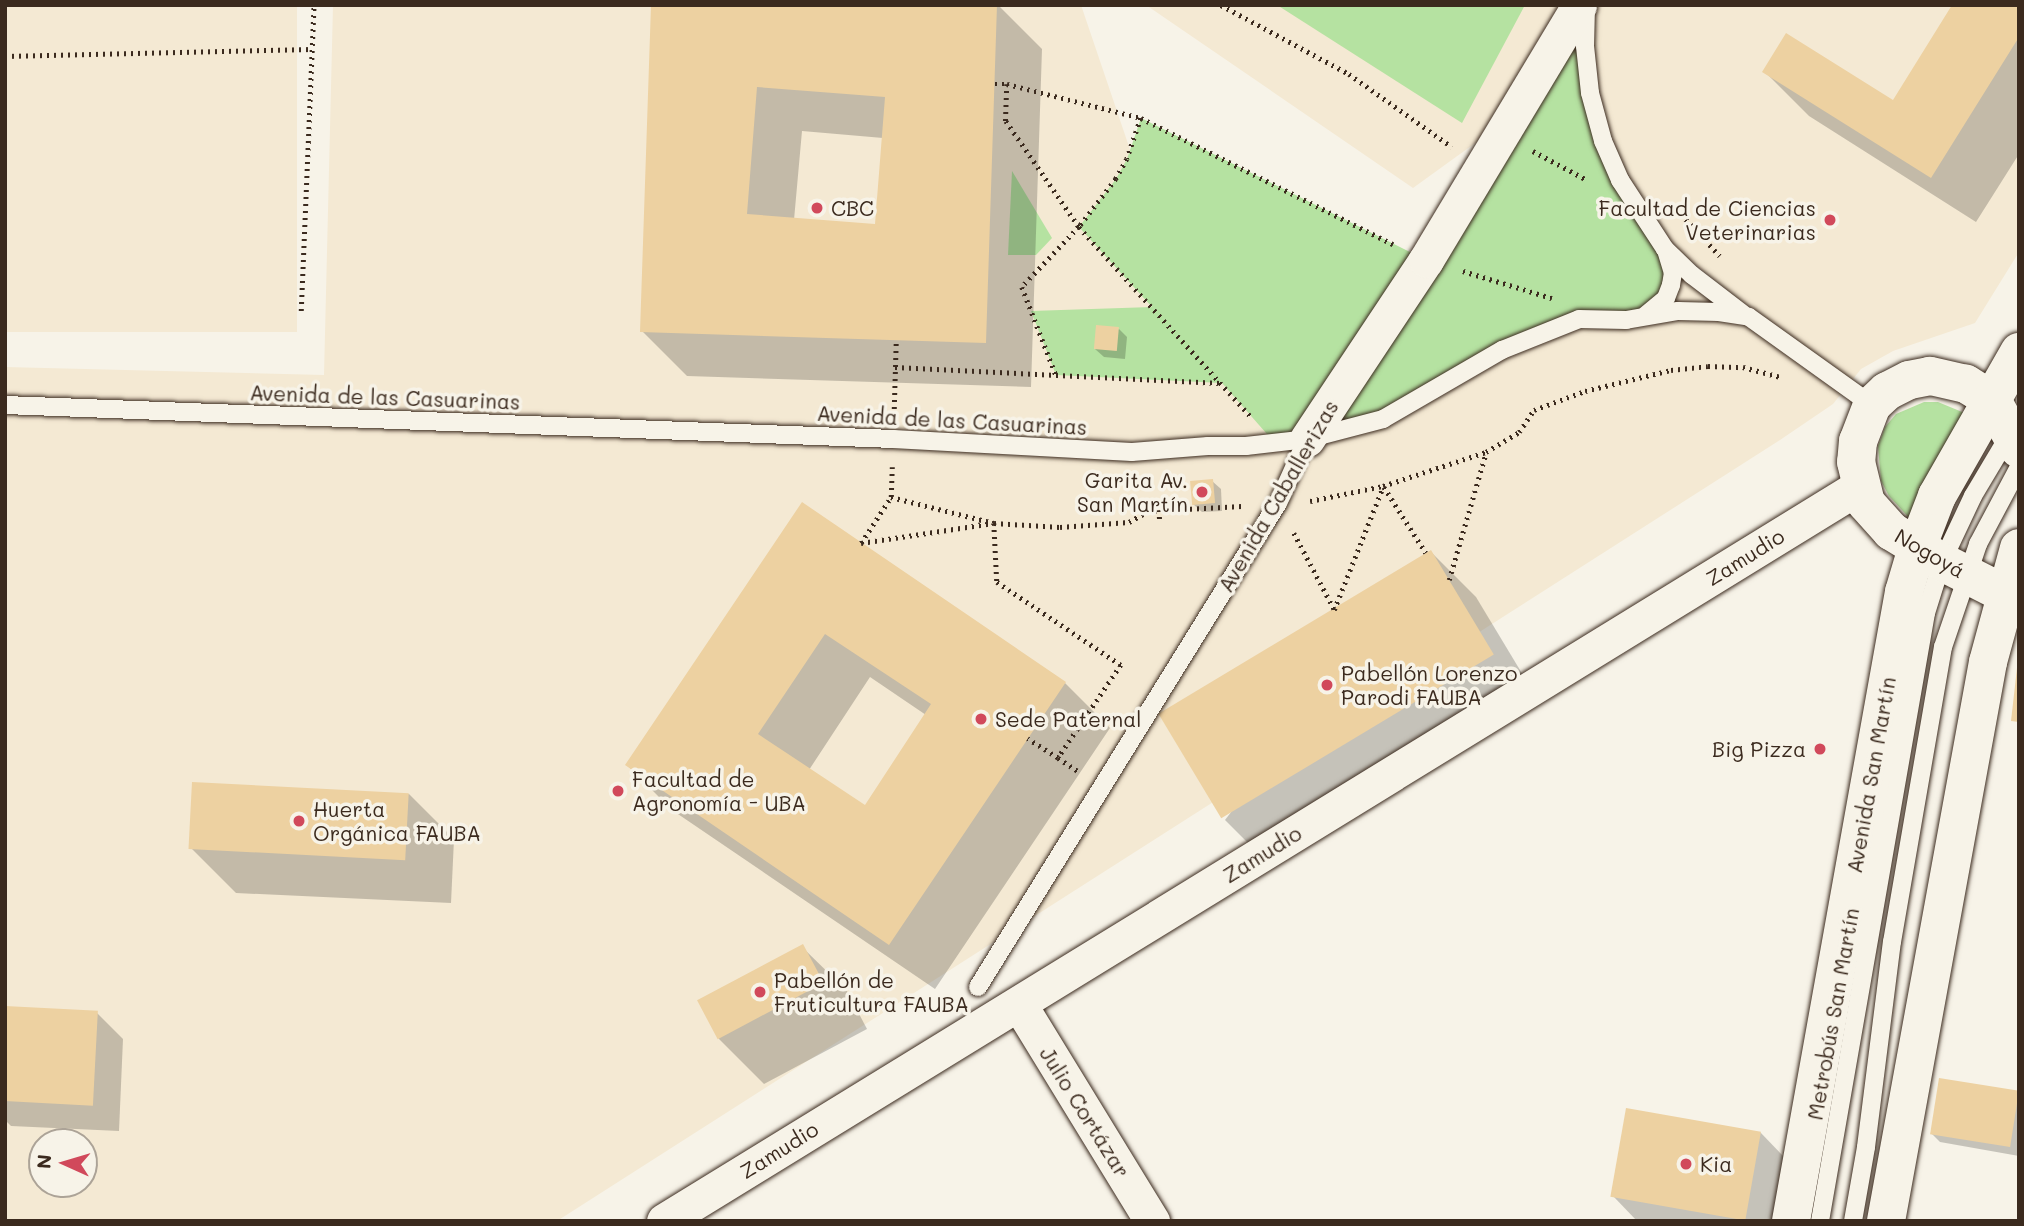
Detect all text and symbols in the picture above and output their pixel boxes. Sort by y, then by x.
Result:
place label: CBC [831,195,874,221]
place label: Facultad de Ciencias Veterinarias [1599,195,1816,245]
marker: CBC [809,200,825,216]
marker: Facultad de Ciencias Veterinarias [1822,212,1838,228]
street label: Avenida de las Casuarinas [249,380,521,414]
street label: Avenida Caballerizas [1213,395,1343,597]
street label: Avenida de las Casuarinas [816,400,1088,440]
place label: Garita Av. San Martín [1077,467,1188,517]
marker: Garita Av. San Martín [1194,484,1210,500]
street label: Zamudio [1701,523,1789,591]
street label: Nogoyá [1891,523,1969,583]
place label: Pabellón Lorenzo Parodi FAUBA [1341,660,1517,710]
street label: Avenida San Martín [1841,675,1901,875]
marker: Pabellón Lorenzo Parodi FAUBA [1319,677,1335,693]
place label: Sede Paternal [995,706,1142,732]
marker: Sede Paternal [973,711,989,727]
place label: Big Pizza [1712,736,1806,762]
marker: Big Pizza [1812,741,1828,757]
place label: Facultad de Agronomía - UBA [632,766,806,816]
marker: Facultad de Agronomía - UBA [610,783,626,799]
place label: Huerta Orgánica FAUBA [313,796,481,846]
marker: Huerta Orgánica FAUBA [291,813,307,829]
street label: Zamudio [1218,820,1306,888]
street label: Metrobús San Martín [1802,906,1864,1122]
place label: Pabellón de Fruticultura FAUBA [774,967,969,1017]
marker: Pabellón de Fruticultura FAUBA [752,984,768,1000]
street label: Julio Cortázar [1035,1042,1135,1182]
street label: Zamudio [735,1116,823,1184]
north arrow [28,1128,98,1198]
place label: Kia [1700,1151,1732,1177]
text: N [31,1154,57,1170]
marker: Kia [1678,1156,1694,1172]

